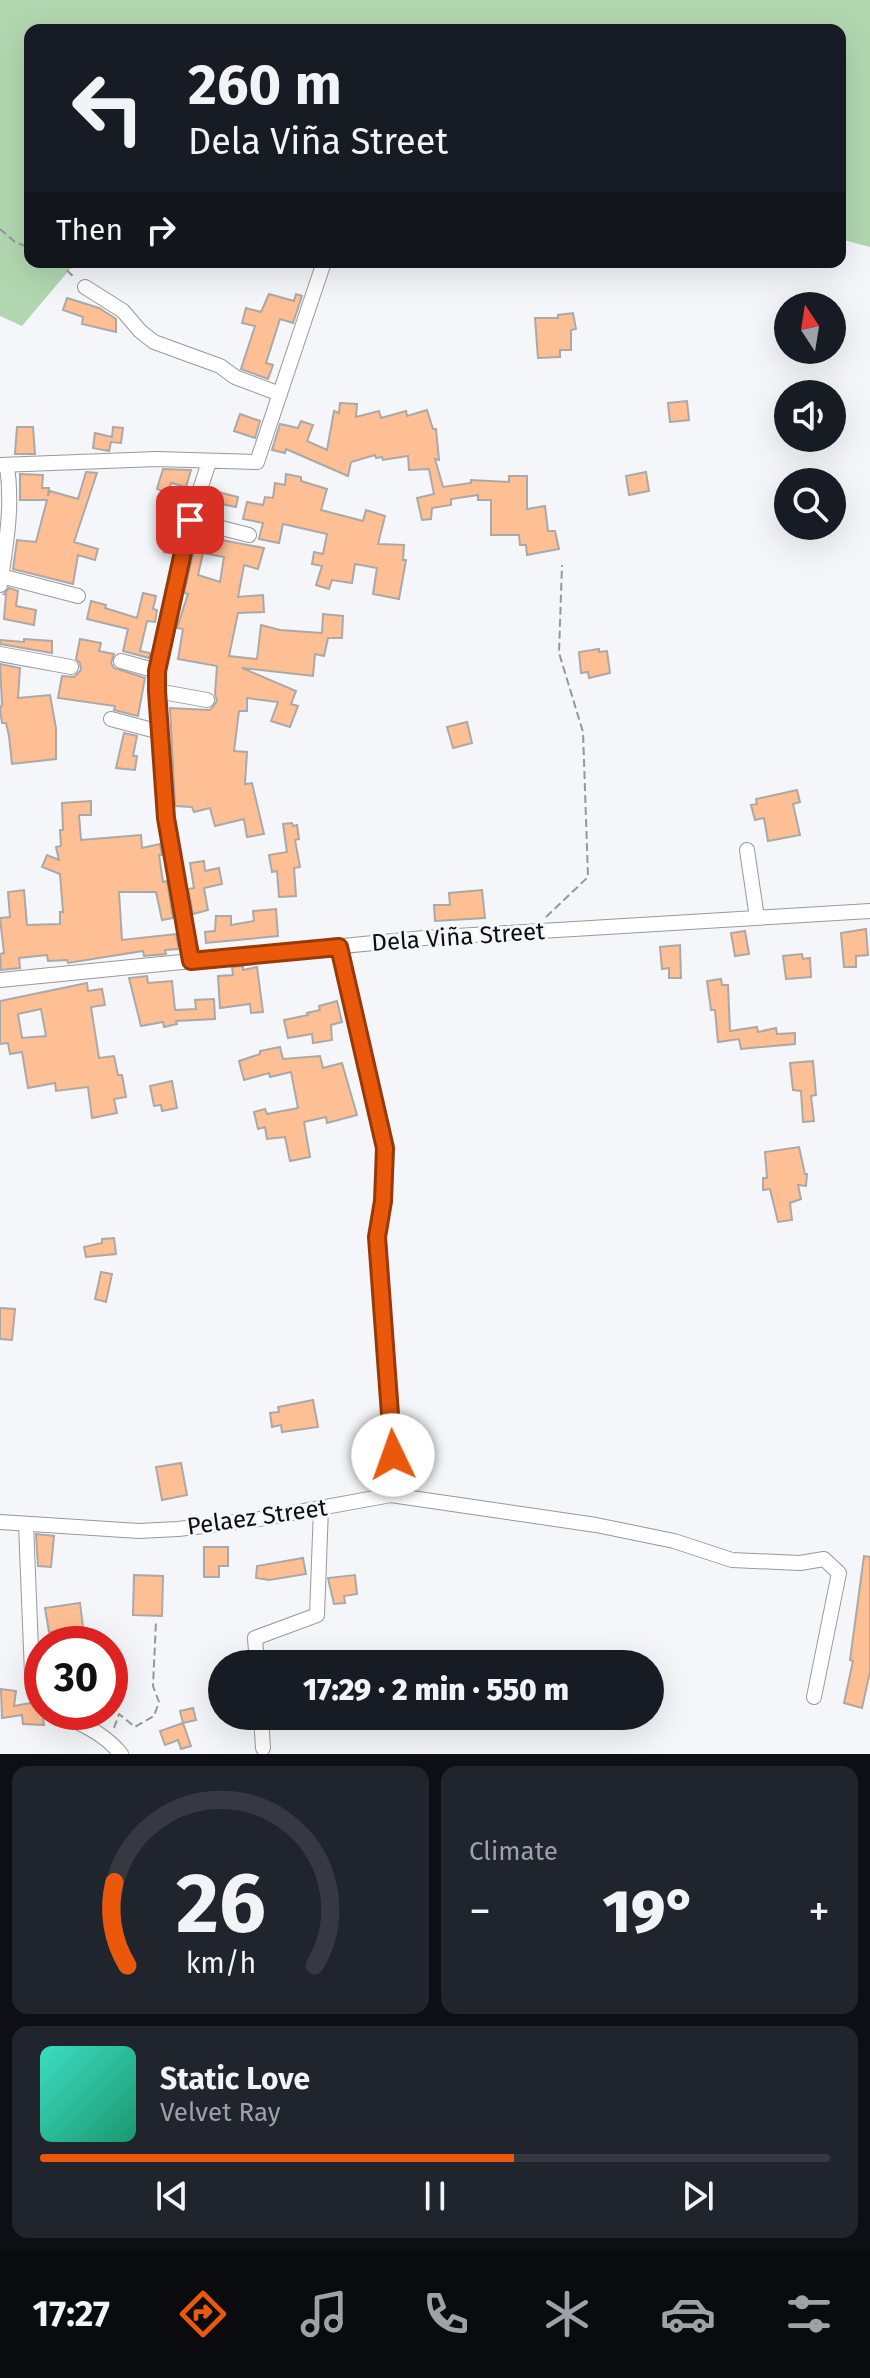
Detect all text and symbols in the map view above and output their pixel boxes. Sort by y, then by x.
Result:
text: 260 m [188,52,342,119]
icon: left [56,56,160,160]
text: Dela Viña Street [188,120,448,164]
icon: right [139,208,183,252]
text: Then [56,212,123,248]
north arrow [774,292,846,364]
map controls [774,292,846,540]
button: sound [774,380,846,452]
button: search [774,468,846,540]
pin [156,486,224,554]
icon: arrive [168,498,212,542]
street label: Dela Viña Street [370,917,546,957]
position arrow [351,1413,435,1497]
street label: Pelaez Street [185,1493,329,1541]
speed limit sign: 30 [24,1626,128,1730]
text: 17:29 · 2 min · 550 m [303,1672,569,1708]
text: Climate [469,1836,558,1867]
text: 26 [176,1854,265,1954]
text: 19° [603,1876,696,1948]
text: − [469,1885,491,1938]
text: + [808,1885,830,1938]
text: km/h [185,1946,256,1981]
text: Static Love [160,2061,310,2097]
text: Velvet Ray [160,2097,280,2128]
icon: previous [150,2174,194,2218]
icon: pause [413,2174,457,2218]
icon: next [676,2174,720,2218]
icon: directions [175,2286,231,2342]
icon: music [296,2286,352,2342]
icon: phone [418,2286,474,2342]
icon: climate [539,2286,595,2342]
icon: car [660,2286,716,2342]
icon: filters [781,2286,837,2342]
text: 17:27 [33,2292,110,2336]

